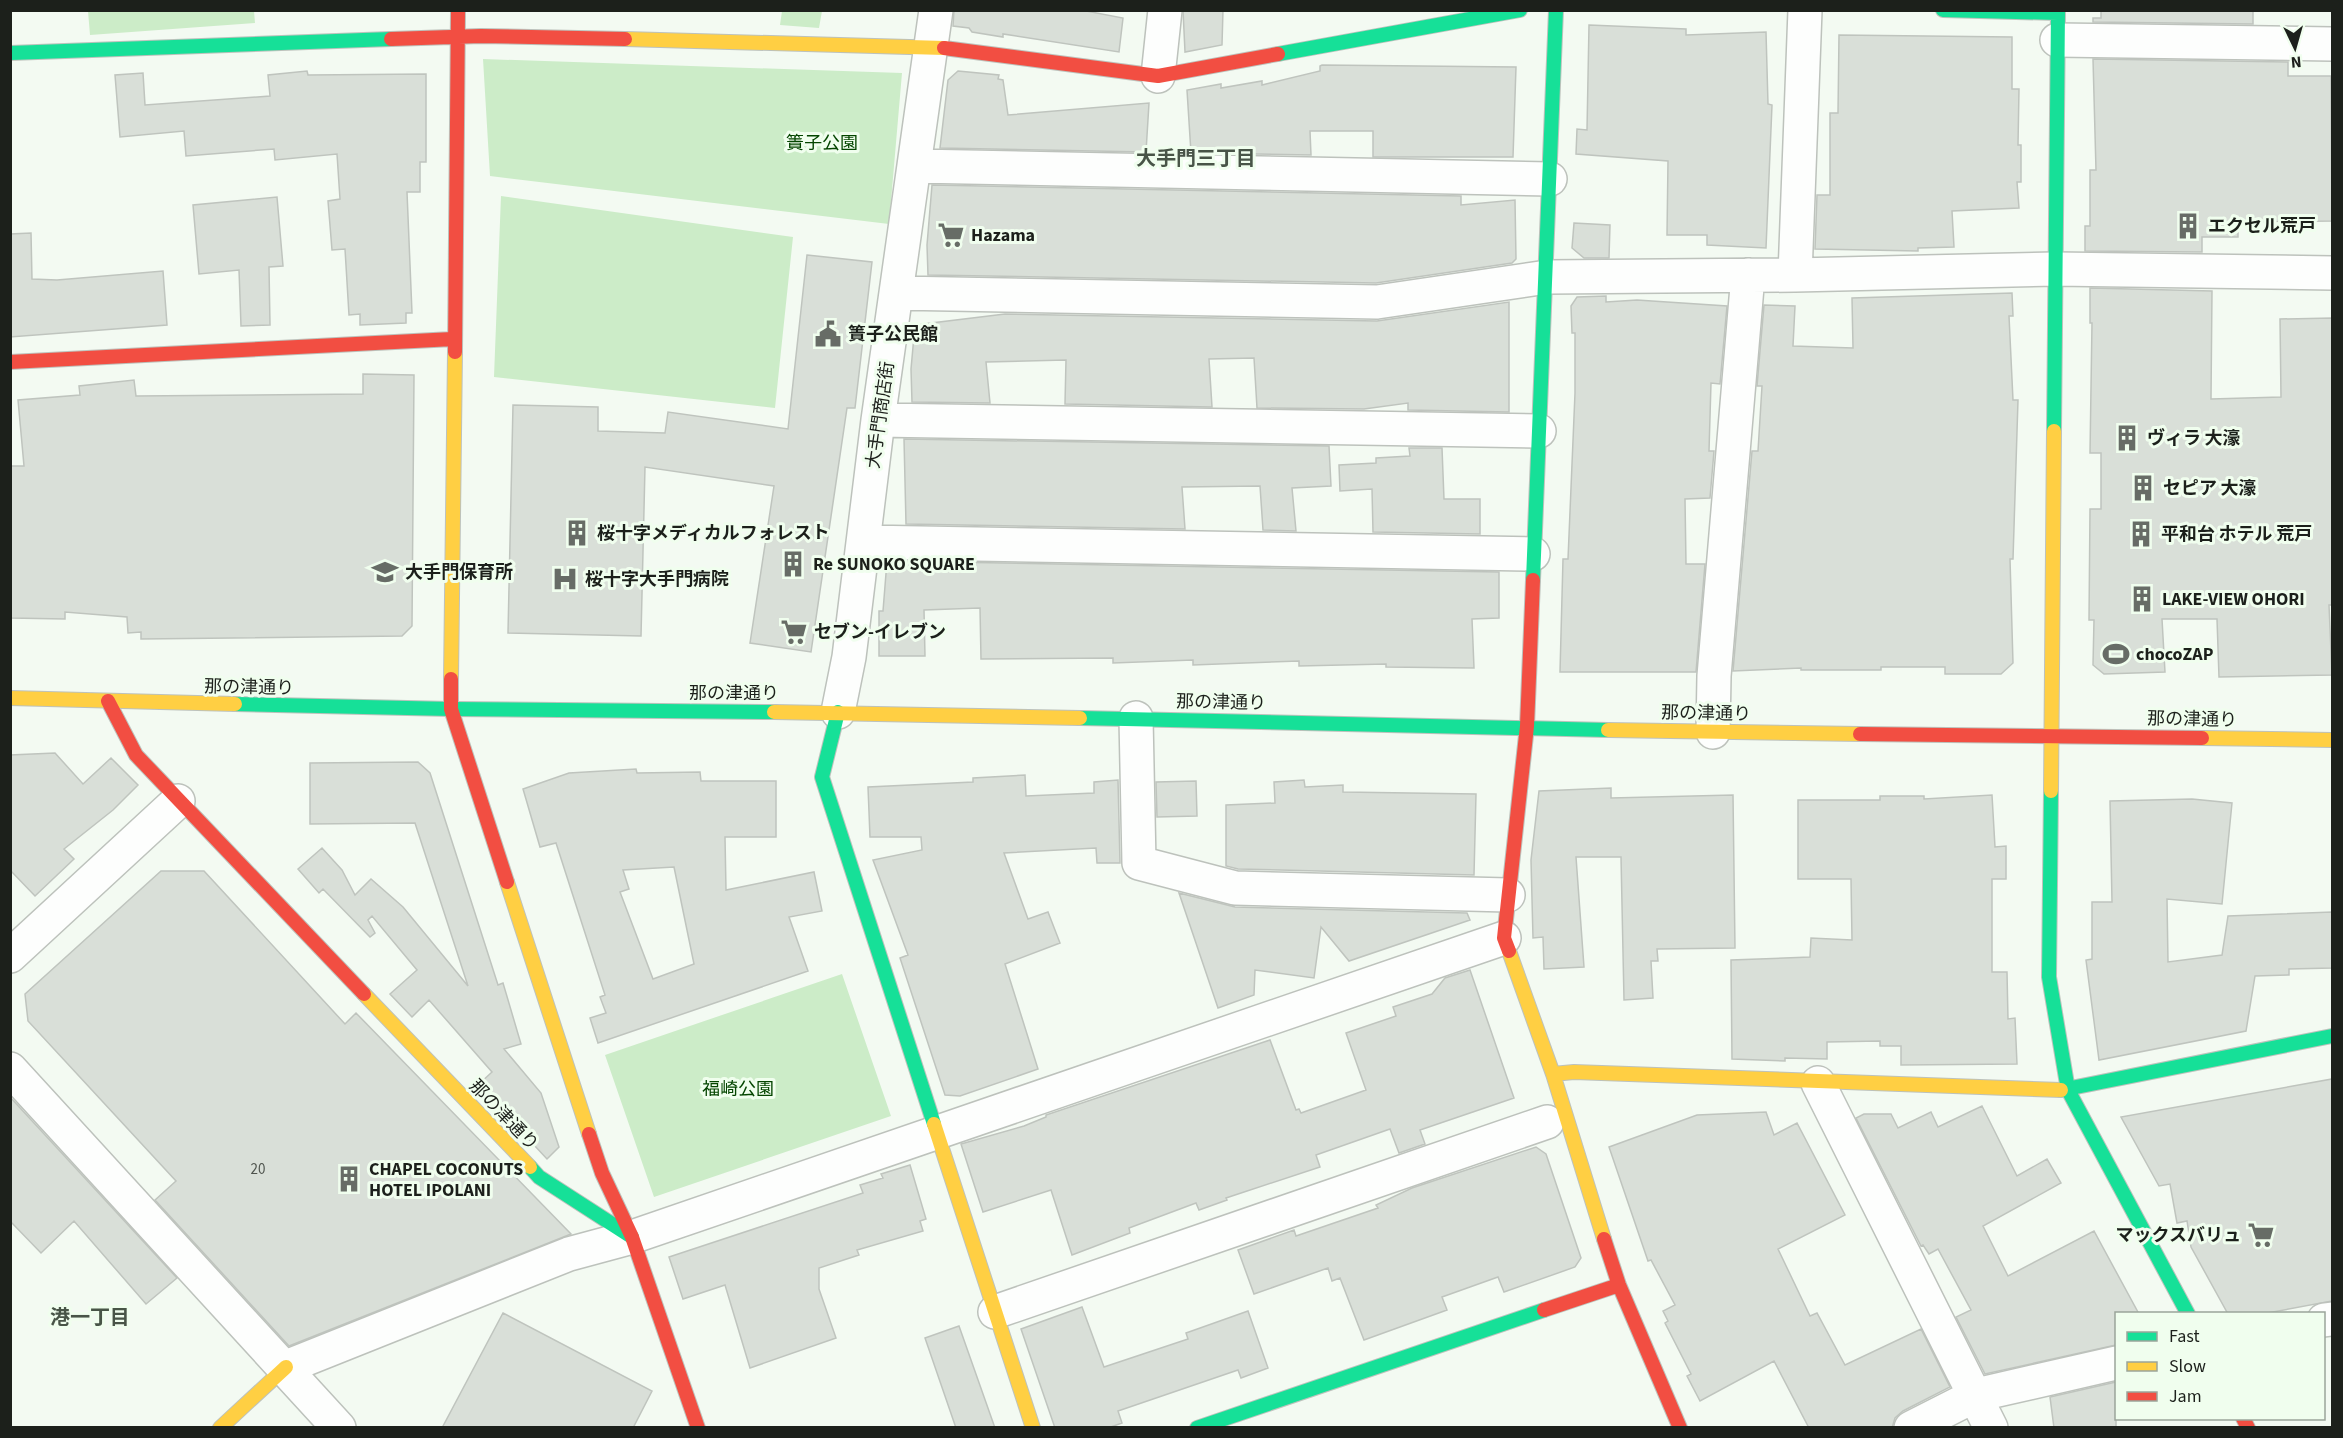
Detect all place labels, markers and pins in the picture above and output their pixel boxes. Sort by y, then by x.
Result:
building icon: エクセル荒戸 [2173,211,2203,241]
place label: エクセル荒戸 [2208,214,2316,239]
supermarket icon: Hazama [936,220,966,250]
place label: Hazama [971,223,1035,248]
public building icon: 簀子公民館 [813,319,843,349]
place label: 簀子公民館 [848,322,938,347]
building icon: ヴィラ 大濠 [2112,423,2142,453]
place label: ヴィラ 大濠 [2147,426,2241,451]
building icon: セピア 大濠 [2128,473,2158,503]
place label: セピア 大濠 [2163,476,2257,501]
building icon: 桜十字メディカルフォレスト [562,518,592,548]
building icon: 平和台 ホテル 荒戸 [2126,519,2156,549]
place label: 桜十字メディカルフォレスト [597,521,830,546]
place label: 平和台 ホテル 荒戸 [2161,522,2312,547]
building icon: Re SUNOKO SQUARE [778,549,808,579]
place label: Re SUNOKO SQUARE [813,552,975,577]
school or university icon: 大手門保育所 [370,557,400,587]
place label: 大手門保育所 [405,560,513,585]
hospital icon: 桜十字大手門病院 [550,564,580,594]
place label: 桜十字大手門病院 [585,567,729,592]
building icon: LAKE-VIEW OHORI [2127,584,2157,614]
place label: LAKE-VIEW OHORI [2162,587,2305,612]
supermarket icon: セブン-イレブン [779,617,809,647]
place label: セブン-イレブン [814,620,946,645]
sports icon: chocoZAP [2101,639,2131,669]
place label: chocoZAP [2136,642,2214,667]
place label: CHAPEL COCONUTS HOTEL IPOLANI [369,1157,523,1203]
building icon: CHAPEL COCONUTS HOTEL IPOLANI [334,1164,364,1194]
supermarket icon: マックスバリュ [2246,1220,2276,1250]
place label: マックスバリュ [2116,1223,2241,1248]

